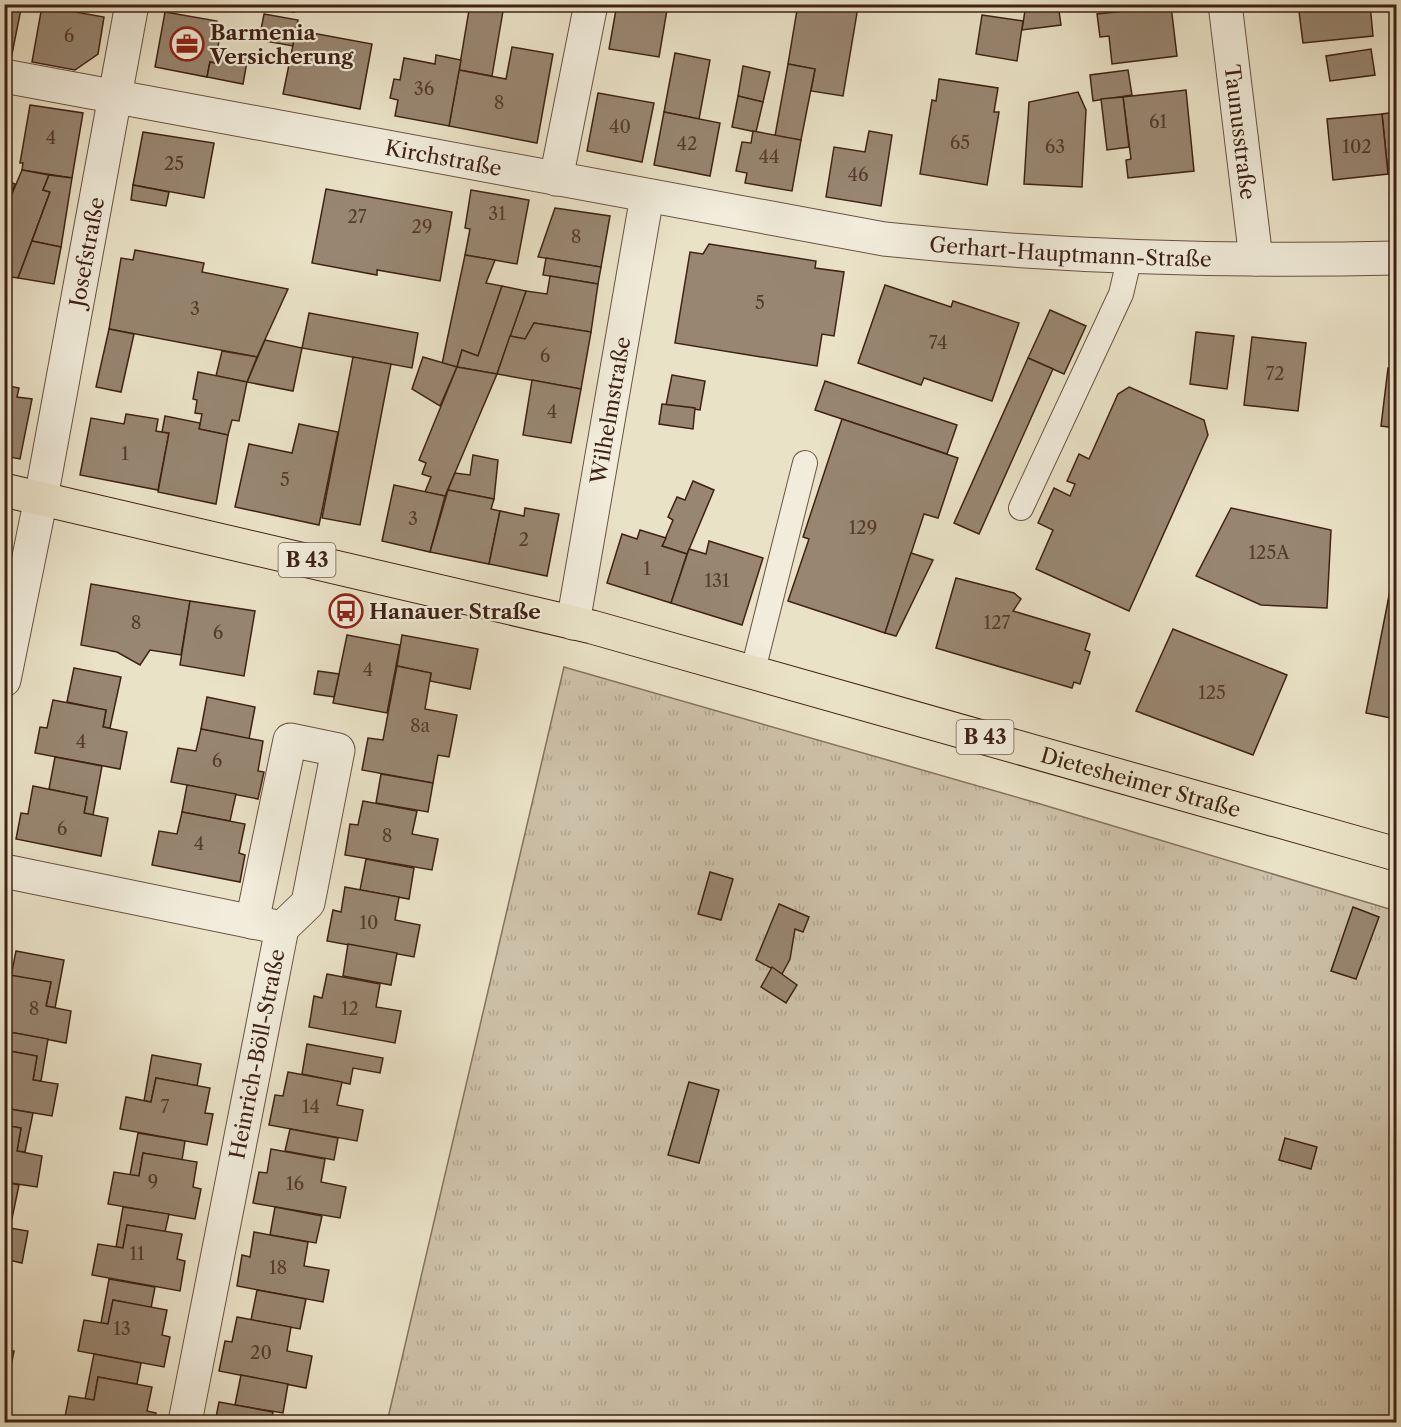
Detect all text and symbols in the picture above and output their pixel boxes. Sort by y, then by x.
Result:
place label: Barmenia Versicherung [209,20,354,69]
house number: 6 [64,25,74,47]
office icon: Barmenia Versicherung [169,26,205,62]
street label: Taunusstraße [1220,63,1261,201]
house number: 36 [414,78,434,100]
house number: 8 [494,92,504,114]
house number: 61 [1149,111,1167,133]
house number: 40 [609,116,631,138]
house number: 4 [46,127,56,149]
house number: 65 [950,132,970,154]
house number: 42 [677,133,697,155]
street label: Kirchstraße [383,134,504,180]
house number: 63 [1045,136,1065,158]
house number: 102 [1342,136,1372,158]
house number: 44 [759,146,779,168]
house number: 25 [164,153,184,175]
house number: 46 [848,164,868,186]
street label: Josefstraße [63,195,109,312]
house number: 31 [488,203,506,225]
house number: 27 [347,206,367,228]
house number: 29 [412,216,432,238]
house number: 8 [571,226,581,248]
street label: Gerhart-Hauptmann-Straße [928,231,1212,271]
house number: 5 [755,292,765,314]
house number: 3 [190,298,200,320]
house number: 74 [929,332,947,354]
street label: Wilhelmstraße [585,335,635,487]
house number: 6 [540,345,550,367]
house number: 72 [1265,363,1285,385]
house number: 4 [547,401,557,423]
house number: 1 [121,443,129,465]
house number: 5 [280,469,290,491]
house number: 3 [408,508,418,530]
house number: 129 [849,517,877,539]
house number: 2 [519,529,529,551]
house number: 125A [1248,542,1290,564]
road number: B 43 [278,543,336,577]
house number: 1 [643,558,651,580]
house number: 131 [704,570,730,592]
bus stop icon: Hanauer Straße [328,593,364,629]
place label: Hanauer Straße [369,599,541,624]
house number: 8 [131,612,141,634]
house number: 127 [984,612,1011,634]
house number: 6 [213,622,223,644]
house number: 4 [363,659,373,681]
house number: 125 [1198,682,1226,704]
house number: 8a [410,715,431,737]
road number: B 43 [956,720,1014,754]
house number: 4 [76,731,86,753]
street label: Dietesheimer Straße [1038,742,1244,822]
house number: 6 [212,750,222,772]
house number: 6 [57,818,67,840]
house number: 8 [382,825,392,847]
house number: 4 [194,833,204,855]
house number: 10 [360,912,378,934]
street label: Heinrich-Böll-Straße [224,947,290,1161]
house number: 8 [29,998,39,1020]
house number: 12 [341,998,359,1020]
house number: 7 [161,1096,170,1118]
house number: 14 [302,1096,320,1118]
house number: 9 [148,1171,158,1193]
house number: 16 [286,1173,304,1195]
house number: 11 [129,1243,145,1265]
house number: 18 [269,1257,287,1279]
house number: 13 [113,1318,131,1340]
house number: 20 [250,1342,272,1364]

